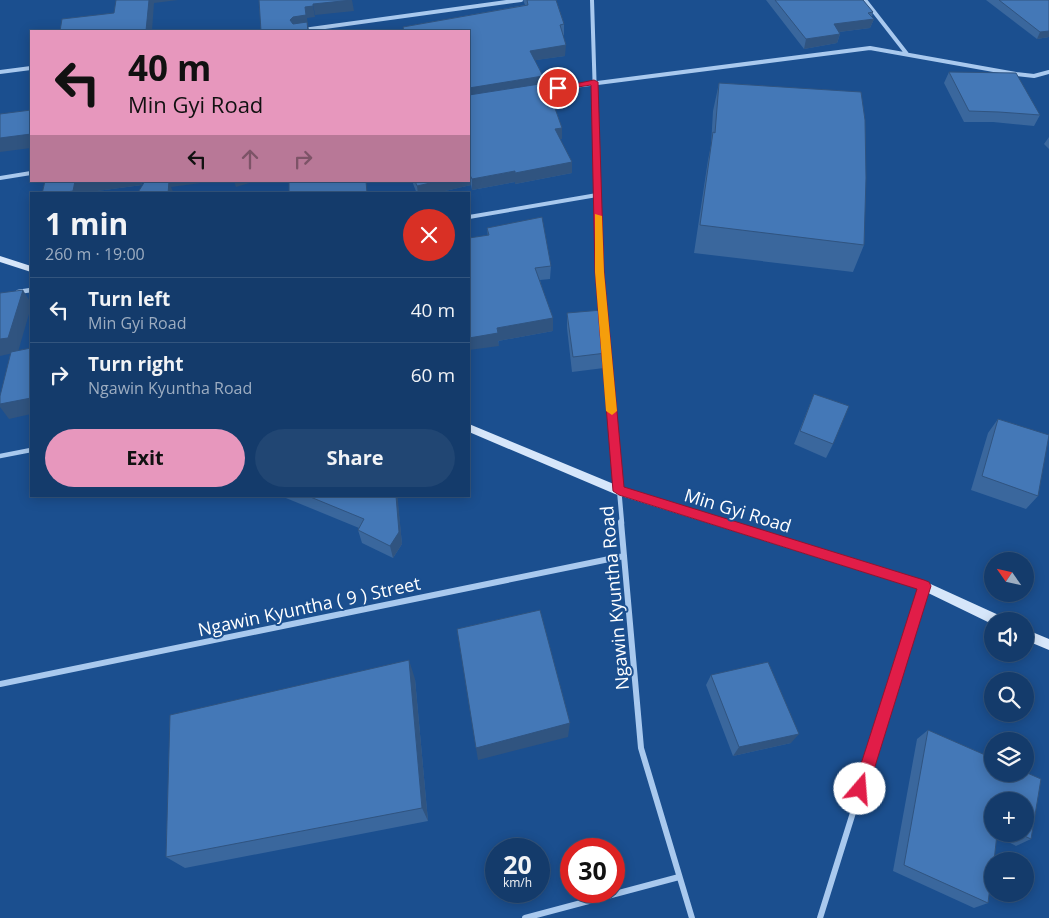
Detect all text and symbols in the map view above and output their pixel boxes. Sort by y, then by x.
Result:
text: 40 m [128,44,211,91]
icon: left [45,50,110,115]
pin [537,67,579,109]
icon: arrive [544,74,572,102]
text: Min Gyi Road [128,89,263,119]
icon: left [183,145,211,173]
icon: ahead [236,145,264,173]
icon: right [289,145,317,173]
text: 1 min [45,203,128,244]
button: close [403,209,455,261]
text: 260 m · 19:00 [45,243,145,265]
text: Turn left [88,286,170,312]
icon: left [45,296,73,324]
text: 40 m [411,297,455,323]
text: Min Gyi Road [88,312,186,334]
text: Turn right [88,351,183,377]
icon: right [45,361,73,389]
text: 60 m [411,362,455,388]
text: Ngawin Kyuntha Road [88,377,252,399]
button: Exit [45,429,245,487]
button: Share [255,429,455,487]
street label: Min Gyi Road [682,482,794,538]
street label: Ngawin Kyuntha Road [594,505,634,691]
north arrow [984,552,1034,602]
map controls [984,552,1034,902]
street label: Ngawin Kyuntha ( 9 ) Street [195,571,423,641]
button: sound [984,612,1034,662]
button: search [984,672,1034,722]
button: layers [984,732,1034,782]
position arrow [833,762,885,814]
button: + [984,792,1034,842]
speed limit sign: 30 [560,838,625,903]
text: 20 [503,847,532,881]
button: − [984,852,1034,902]
text: km/h [503,874,532,891]

